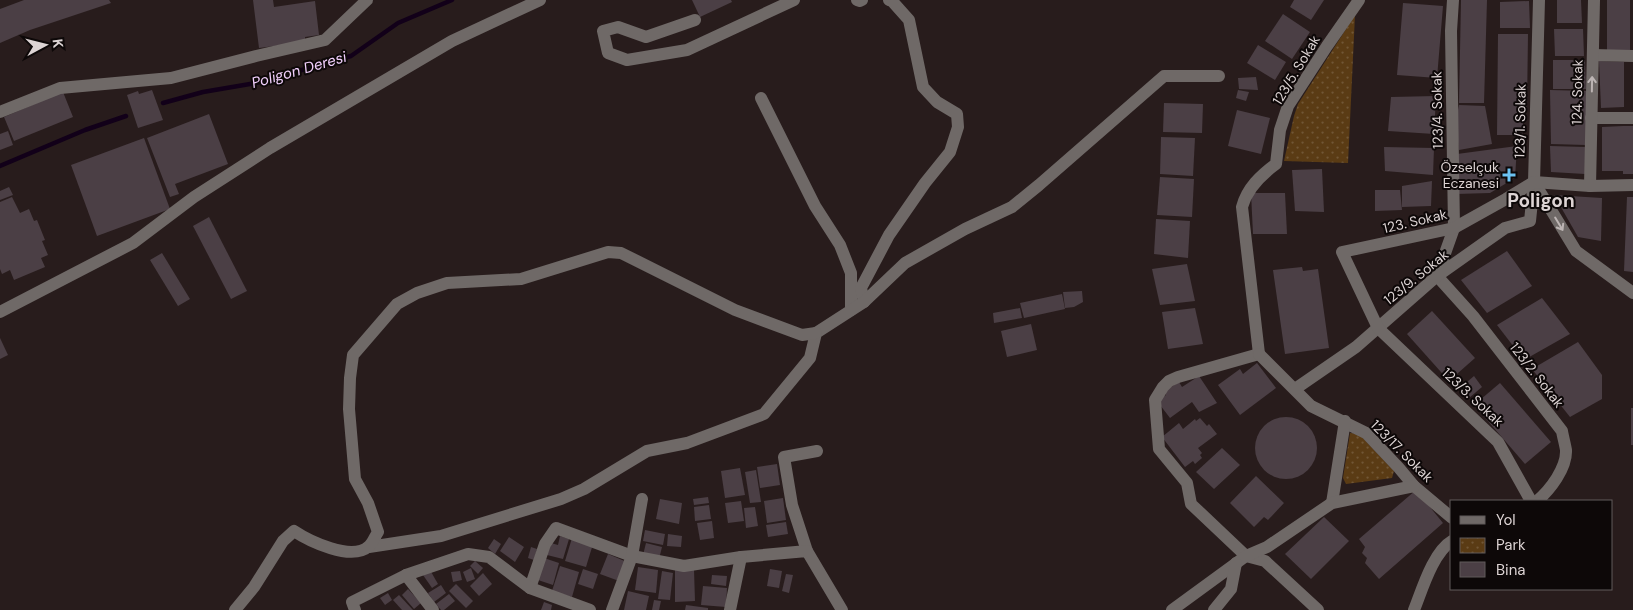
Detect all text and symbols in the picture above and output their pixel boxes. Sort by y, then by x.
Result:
north arrow [20,20,70,70]
street label: 123/5. Sokak [1268,32,1324,108]
text: K [48,38,67,49]
water label: Poligon Deresi [249,47,349,93]
street label: 124. Sokak [1567,59,1587,125]
street label: 123/4. Sokak [1427,71,1447,149]
one-way arrow [1587,77,1597,93]
street label: 123/1. Sokak [1510,84,1530,158]
place label: Özselçuk Eczanesi [1441,158,1499,192]
marker: Özselçuk Eczanesi [1503,169,1515,181]
district label: Poligon [1507,188,1575,213]
street label: 123. Sokak [1381,205,1449,237]
one-way arrow [1555,216,1565,230]
street label: 123/9. Sokak [1380,245,1452,309]
street label: 123/2. Sokak [1506,339,1568,411]
street label: 123/3. Sokak [1438,364,1508,430]
street label: 123/17. Sokak [1367,416,1437,486]
legend [1450,500,1613,590]
text: Yol [1496,510,1516,530]
text: Park [1496,535,1526,555]
text: Bina [1496,560,1525,580]

